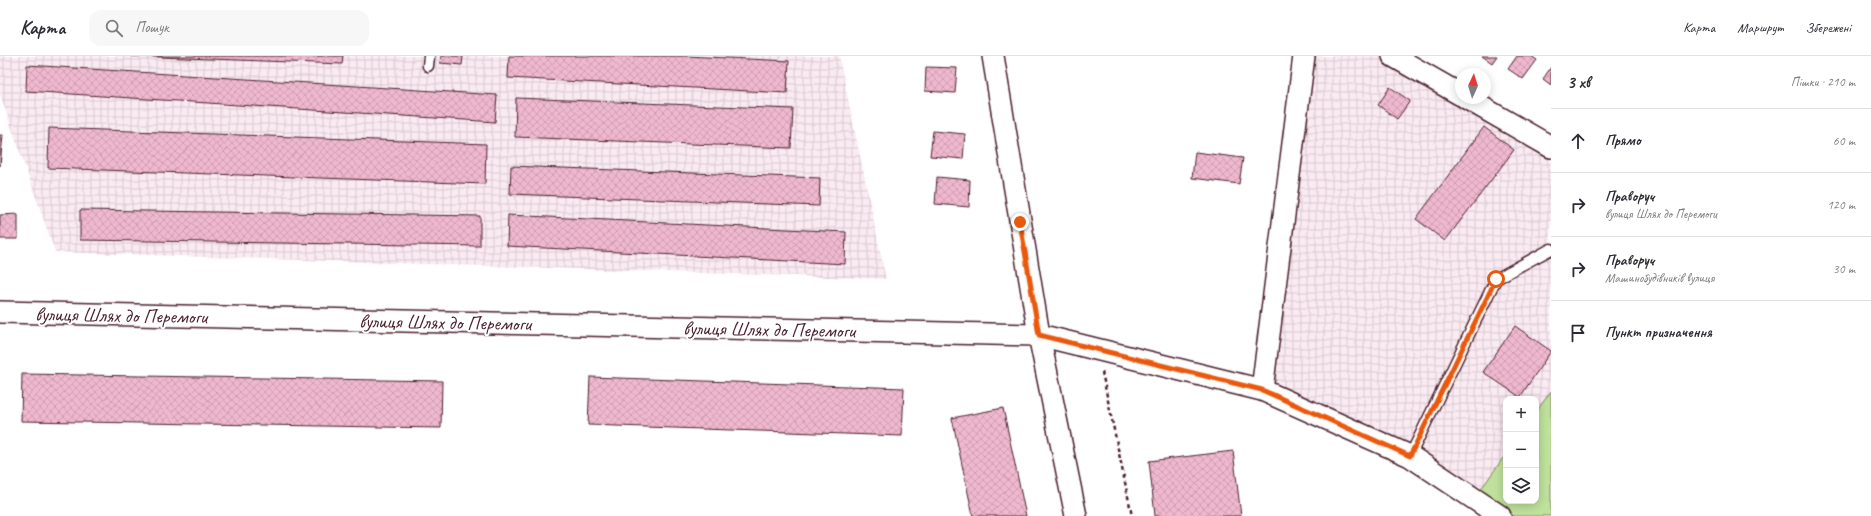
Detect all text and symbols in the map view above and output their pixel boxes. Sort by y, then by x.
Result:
search box [89,10,369,46]
text: Карта [20,16,65,40]
icon: search [103,17,125,39]
text: Пошук [135,18,169,37]
text: Карта [1683,19,1715,36]
text: Маршрут [1737,19,1783,36]
text: Збережені [1805,19,1851,36]
north arrow [1455,68,1491,104]
text: 3 хв [1567,72,1590,93]
text: Пішки · 210 m [1791,74,1855,90]
icon: ahead [1567,130,1589,152]
text: Прямо [1605,131,1641,150]
text: 60 m [1833,133,1855,149]
text: Праворуч [1605,187,1654,206]
icon: right [1567,194,1589,216]
text: 120 m [1827,197,1855,213]
text: вулиця Шлях до Перемоги [1605,206,1717,222]
route end [1011,213,1029,231]
text: Праворуч [1605,251,1654,270]
icon: right [1567,258,1589,280]
text: 30 m [1833,261,1855,277]
route start [1487,270,1505,288]
text: Машинобудівників вулиця [1605,270,1714,286]
street label: вулиця Шлях до Перемоги [35,302,209,330]
street label: вулиця Шлях до Перемоги [359,309,533,337]
street label: вулиця Шлях до Перемоги [683,316,857,344]
icon: arrive [1567,322,1589,344]
text: Пункт призначення [1605,323,1712,342]
map controls [1503,396,1539,504]
button: + [1503,396,1539,432]
button: − [1503,432,1539,468]
button: layers [1503,468,1539,504]

